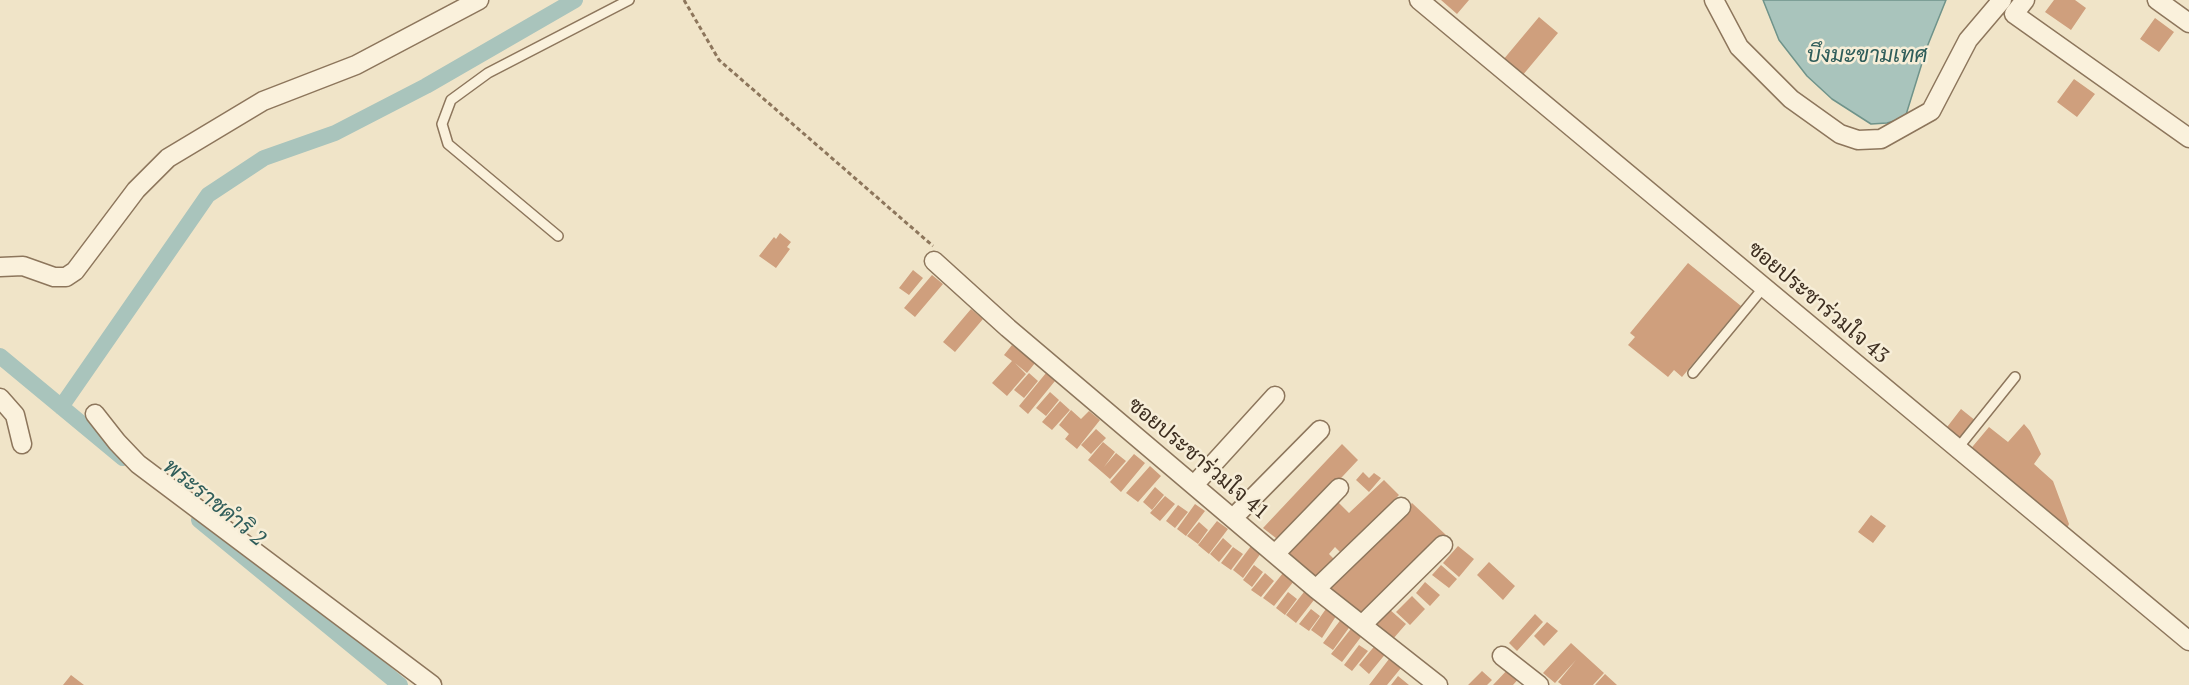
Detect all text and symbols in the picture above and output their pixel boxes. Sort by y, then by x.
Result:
water label: บึงมะขามเทศ [1806,43,1928,69]
street label: ซอยประชาร่วมใจ 43 [1742,237,1894,369]
street label: ซอยประชาร่วมใจ 41 [1122,393,1274,525]
water label: พระราชดำริ 2 [157,454,271,552]

